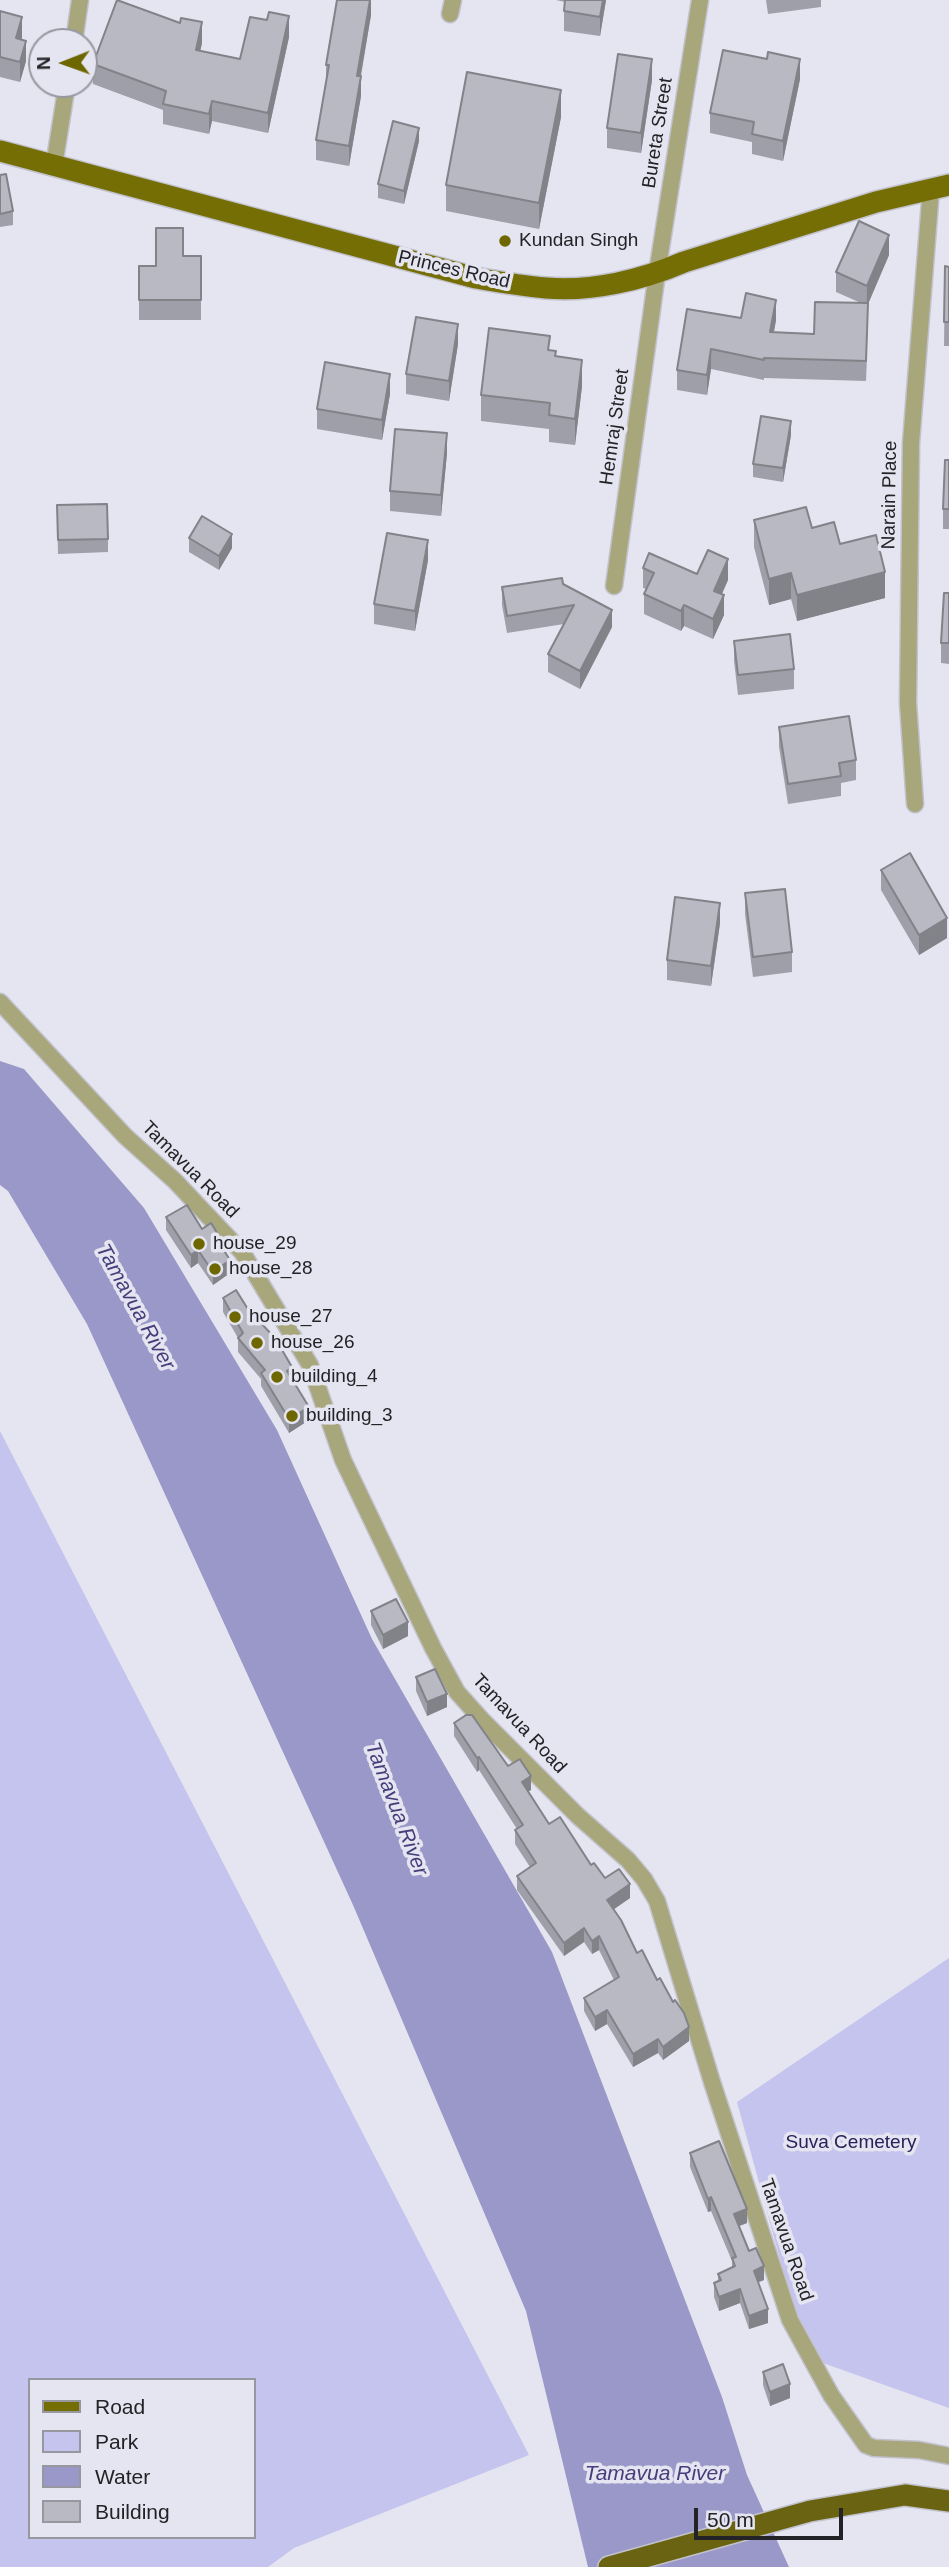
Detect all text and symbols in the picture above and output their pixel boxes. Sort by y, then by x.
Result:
north arrow [28,28,98,98]
text: N [33,56,54,70]
street label: Bureta Street [638,76,678,190]
place label: Kundan Singh [519,230,638,252]
marker: Kundan Singh [497,233,513,249]
street label: Princes Road [396,246,512,294]
street label: Hemraj Street [596,367,634,487]
street label: Narain Place [878,440,902,550]
street label: Tamavua Road [137,1117,243,1223]
place label: house_29 [213,1233,296,1255]
marker: house_29 [191,1236,207,1252]
water label: Tamavua River [90,1239,180,1375]
place label: house_28 [229,1258,312,1280]
marker: house_28 [207,1261,223,1277]
place label: house_27 [249,1306,332,1328]
marker: house_27 [227,1309,243,1325]
place label: house_26 [271,1332,354,1354]
marker: house_26 [249,1335,265,1351]
place label: building_4 [291,1366,378,1388]
marker: building_4 [269,1369,285,1385]
place label: building_3 [306,1405,393,1427]
marker: building_3 [284,1408,300,1424]
street label: Tamavua Road [467,1669,571,1779]
water label: Tamavua River [359,1739,433,1879]
park label: Suva Cemetery [786,2132,916,2154]
street label: Tamavua Road [754,2176,818,2304]
legend [28,2378,256,2539]
text: Road [95,2395,145,2418]
text: Park [95,2430,138,2453]
water label: Tamavua River [585,2461,725,2487]
text: Water [95,2465,150,2488]
scale bar [697,2494,846,2538]
text: Building [95,2500,170,2523]
text: 50 m [707,2508,754,2531]

